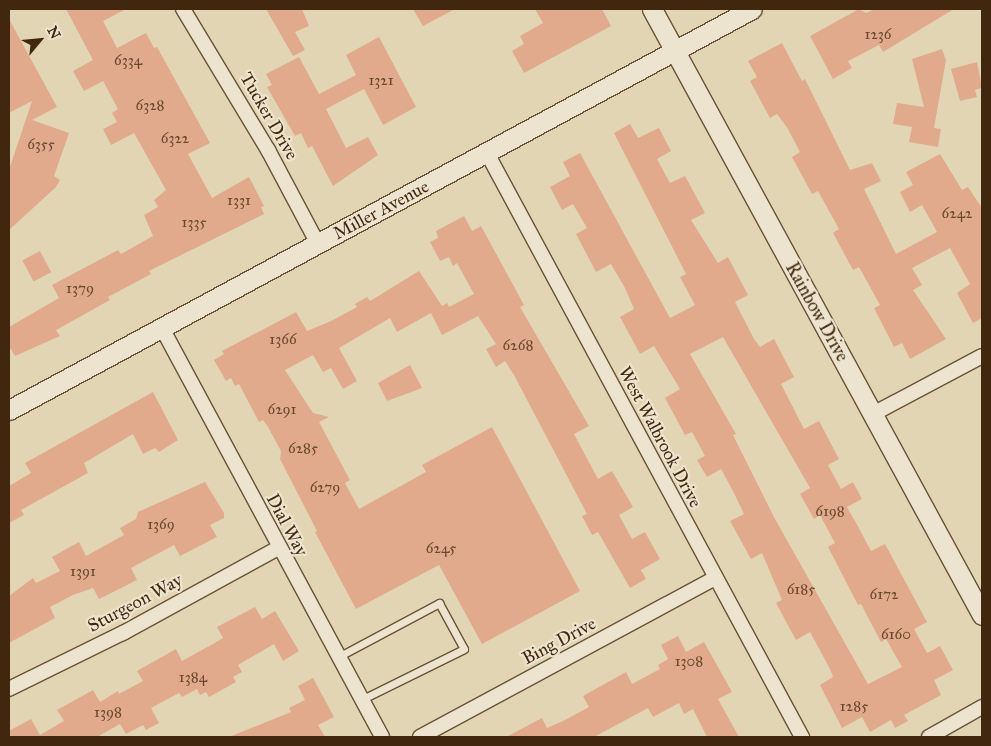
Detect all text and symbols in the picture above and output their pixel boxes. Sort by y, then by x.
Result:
north arrow [15,15,65,65]
text: N [43,23,64,42]
house number: 1236 [864,26,892,44]
house number: 6334 [114,52,142,70]
street label: Tucker Drive [235,69,303,163]
house number: 1321 [368,72,394,90]
house number: 6328 [135,97,165,115]
house number: 6322 [161,130,189,148]
house number: 6355 [27,136,55,154]
street label: Miller Avenue [329,176,433,244]
house number: 1331 [227,192,251,210]
house number: 6242 [942,205,972,223]
house number: 1335 [182,214,206,232]
street label: Rainbow Drive [781,259,853,365]
house number: 1379 [66,280,94,298]
house number: 1366 [269,331,297,349]
house number: 6268 [503,337,533,355]
street label: West Walbrook Drive [614,363,706,511]
house number: 6291 [268,401,296,419]
house number: 6285 [288,440,318,458]
house number: 6279 [310,479,340,497]
street label: Dial Way [262,490,312,560]
house number: 6198 [815,503,845,521]
house number: 1369 [147,516,175,534]
house number: 6245 [426,540,456,558]
house number: 1391 [70,563,96,581]
street label: Sturgeon Way [84,569,186,637]
house number: 6185 [787,581,815,599]
house number: 6172 [870,586,898,604]
street label: Bing Drive [518,613,600,669]
house number: 6160 [881,626,911,644]
house number: 1308 [675,653,703,671]
house number: 1384 [179,669,207,687]
house number: 1285 [840,698,868,716]
house number: 1398 [94,704,122,722]

